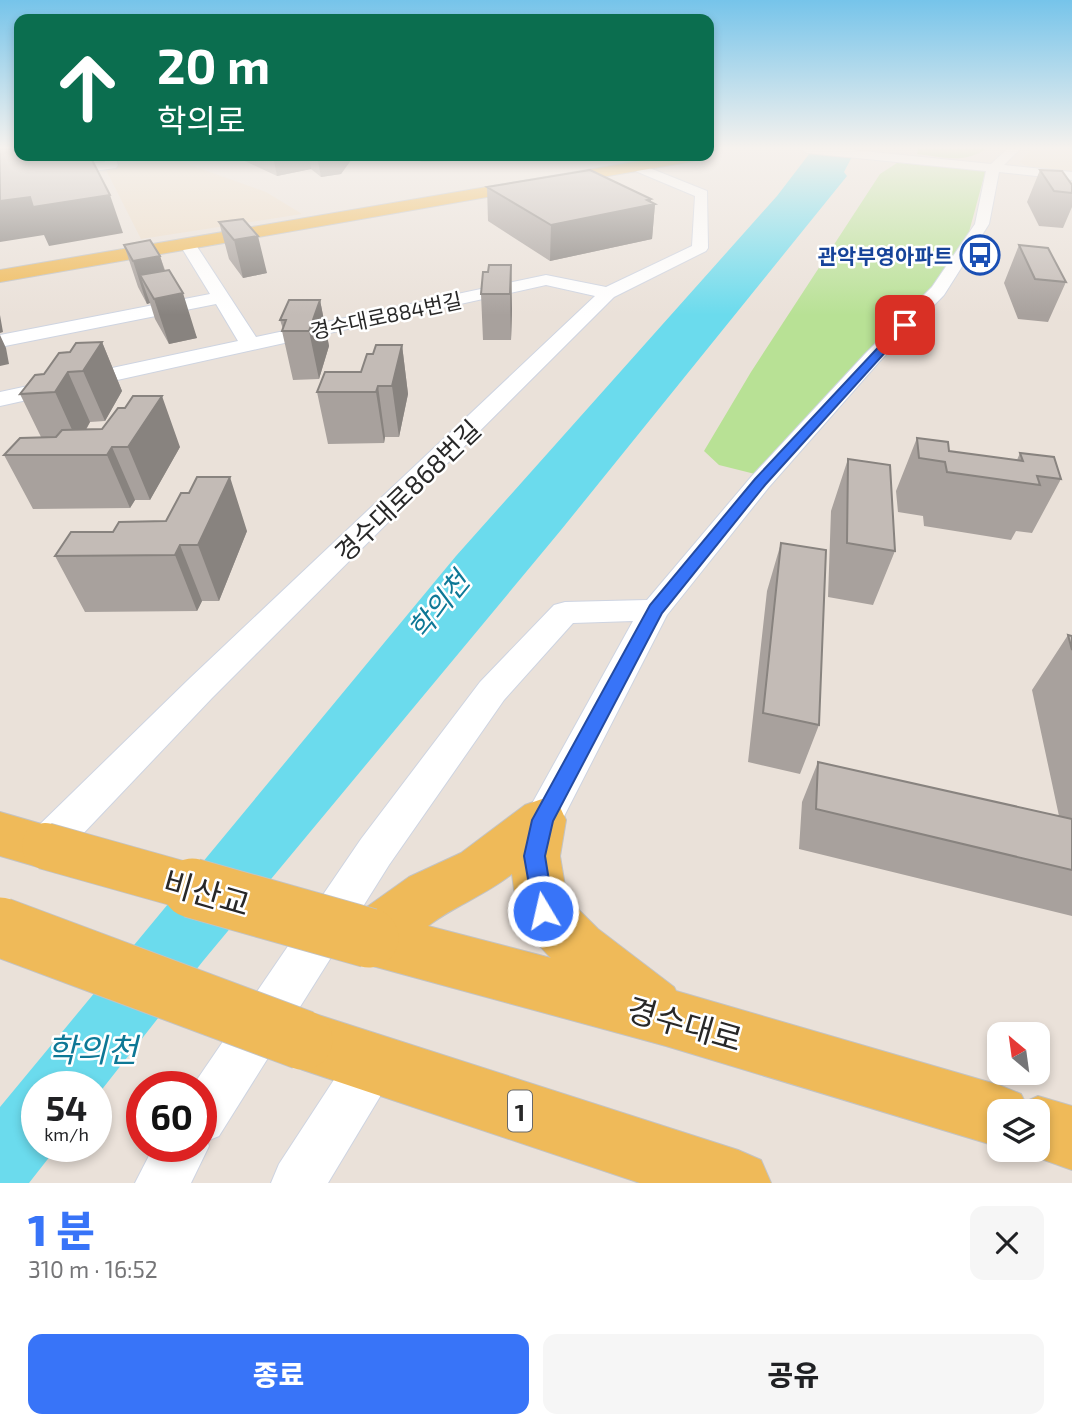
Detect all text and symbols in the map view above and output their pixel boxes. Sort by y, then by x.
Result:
text: 20 m [157,35,270,94]
icon: ahead [42,42,133,133]
text: 학의로 [157,100,245,138]
bus stop icon: 관악부영아파트 [959,234,1001,276]
place label: 관악부영아파트 [818,243,953,268]
street label: 경수대로884번길 [308,287,464,343]
pin [875,295,935,355]
icon: arrive [886,306,924,344]
street label: 경수대로868번길 [328,413,486,567]
water label: 학의천 [400,562,478,646]
street label: 비산교 [159,862,255,922]
position arrow [506,874,580,948]
street label: 경수대로 [623,989,747,1057]
north arrow [987,1022,1050,1085]
map controls [987,1022,1050,1162]
water label: 학의천 [46,1029,141,1069]
speed limit sign: 60 [126,1071,217,1162]
text: 54 [46,1086,87,1128]
road number: 1 [508,1091,532,1132]
button: layers [987,1099,1050,1162]
text: km/h [44,1123,89,1145]
text: 1 분 [28,1204,95,1254]
button: close [970,1206,1044,1280]
text: 310 m · 16:52 [28,1255,158,1283]
button: 종료 [28,1334,529,1414]
button: 공유 [543,1334,1044,1414]

